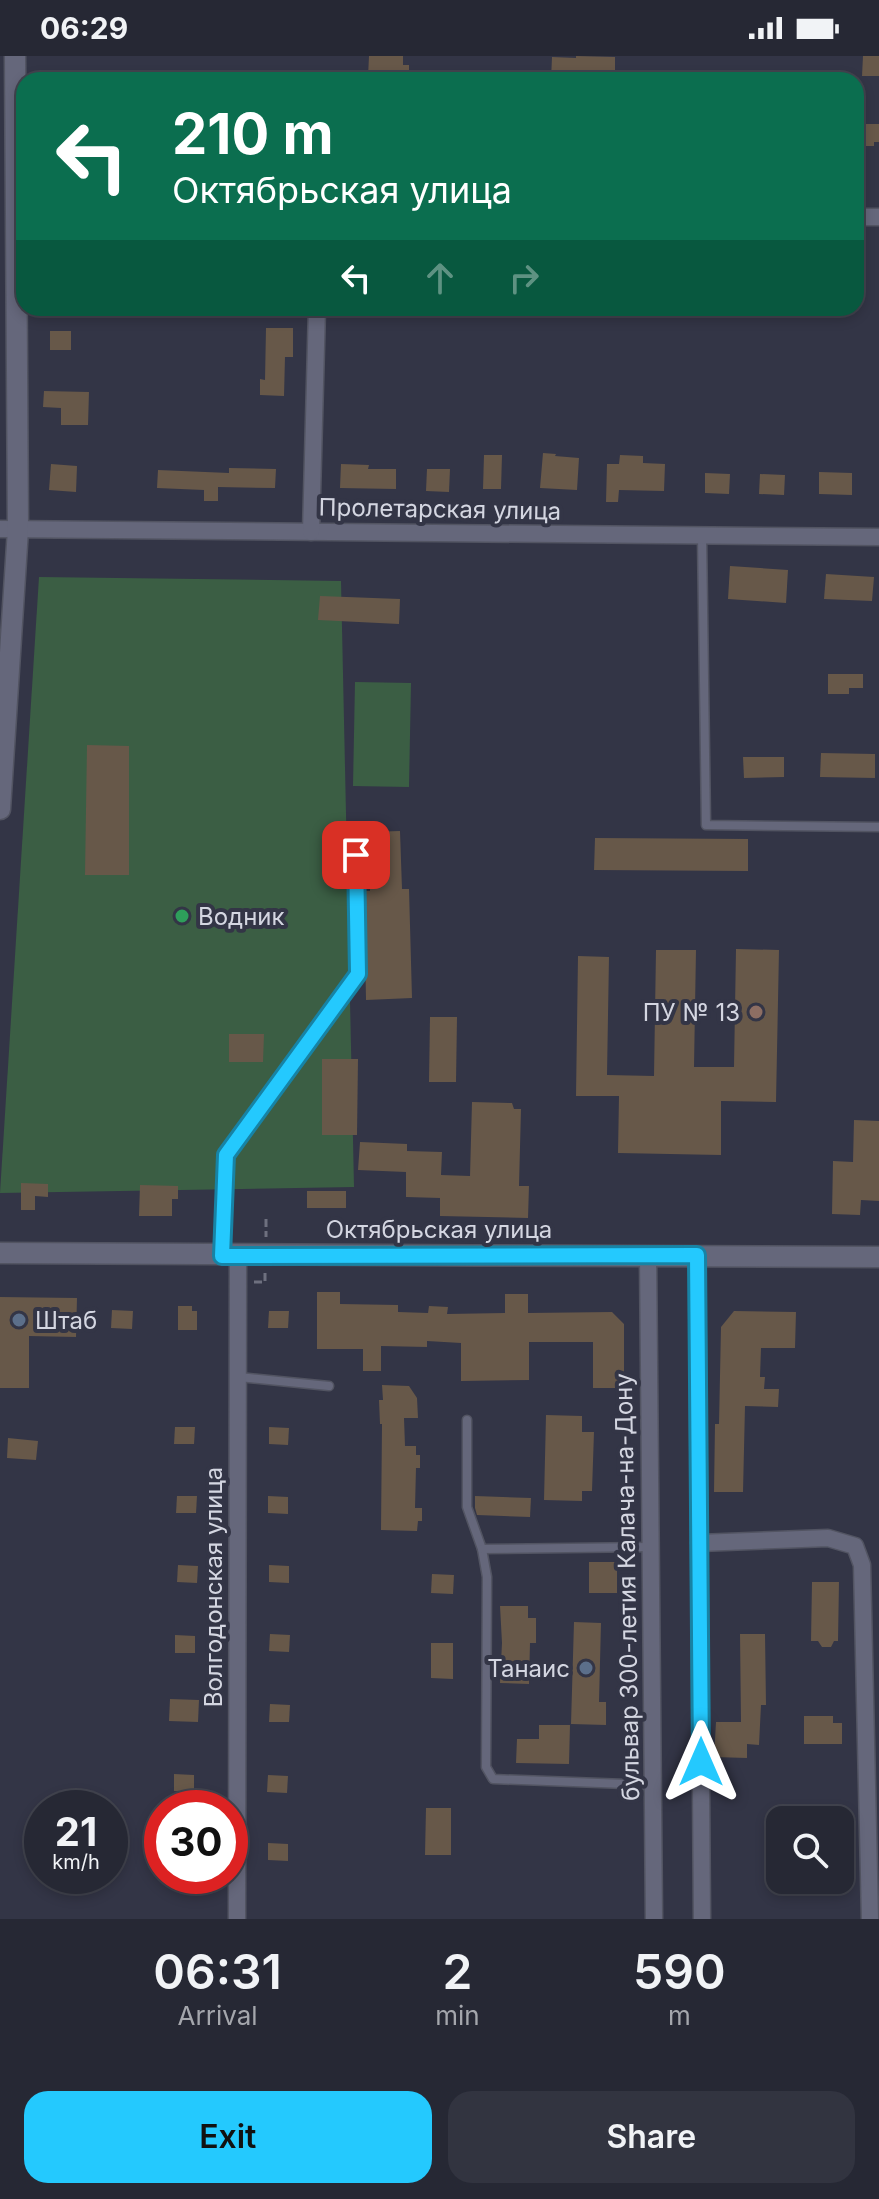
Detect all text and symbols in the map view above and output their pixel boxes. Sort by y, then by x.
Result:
text: 06:29 [40,10,128,46]
text: 210 m [172,100,334,168]
icon: left [40,104,144,208]
text: Октябрьская улица [172,168,512,212]
icon: left [334,256,378,300]
icon: ahead [418,256,462,300]
icon: right [502,256,546,300]
street label: Пролетарская улица [318,492,562,526]
pin [322,821,390,889]
icon: arrive [334,833,378,877]
place label: Водник [198,902,285,931]
marker: Водник [173,907,191,925]
place label: ПУ № 13 [643,998,740,1027]
marker: ПУ № 13 [747,1003,765,1021]
street label: Октябрьская улица [326,1215,552,1244]
place label: Штаб [35,1306,97,1335]
marker: Штаб [10,1311,28,1329]
street label: бульвар 300-летия Калача-на-Дону [609,1373,645,1801]
street label: Волгодонская улица [199,1467,228,1707]
place label: Танаис [487,1654,570,1683]
marker: Танаис [577,1659,595,1677]
position arrow [659,1720,743,1804]
speed limit sign: 30 [144,1790,248,1894]
map controls [766,1806,854,1894]
button: search [766,1806,854,1894]
text: 21 [55,1807,97,1856]
text: km/h [52,1850,100,1874]
text: 06:31 [153,1942,282,2001]
text: 2 [443,1942,472,2001]
text: 590 [633,1942,726,2001]
text: Arrival [178,2000,258,2031]
text: min [435,2000,480,2031]
text: m [668,2000,691,2031]
button: Exit [24,2091,432,2183]
button: Share [448,2091,855,2183]

